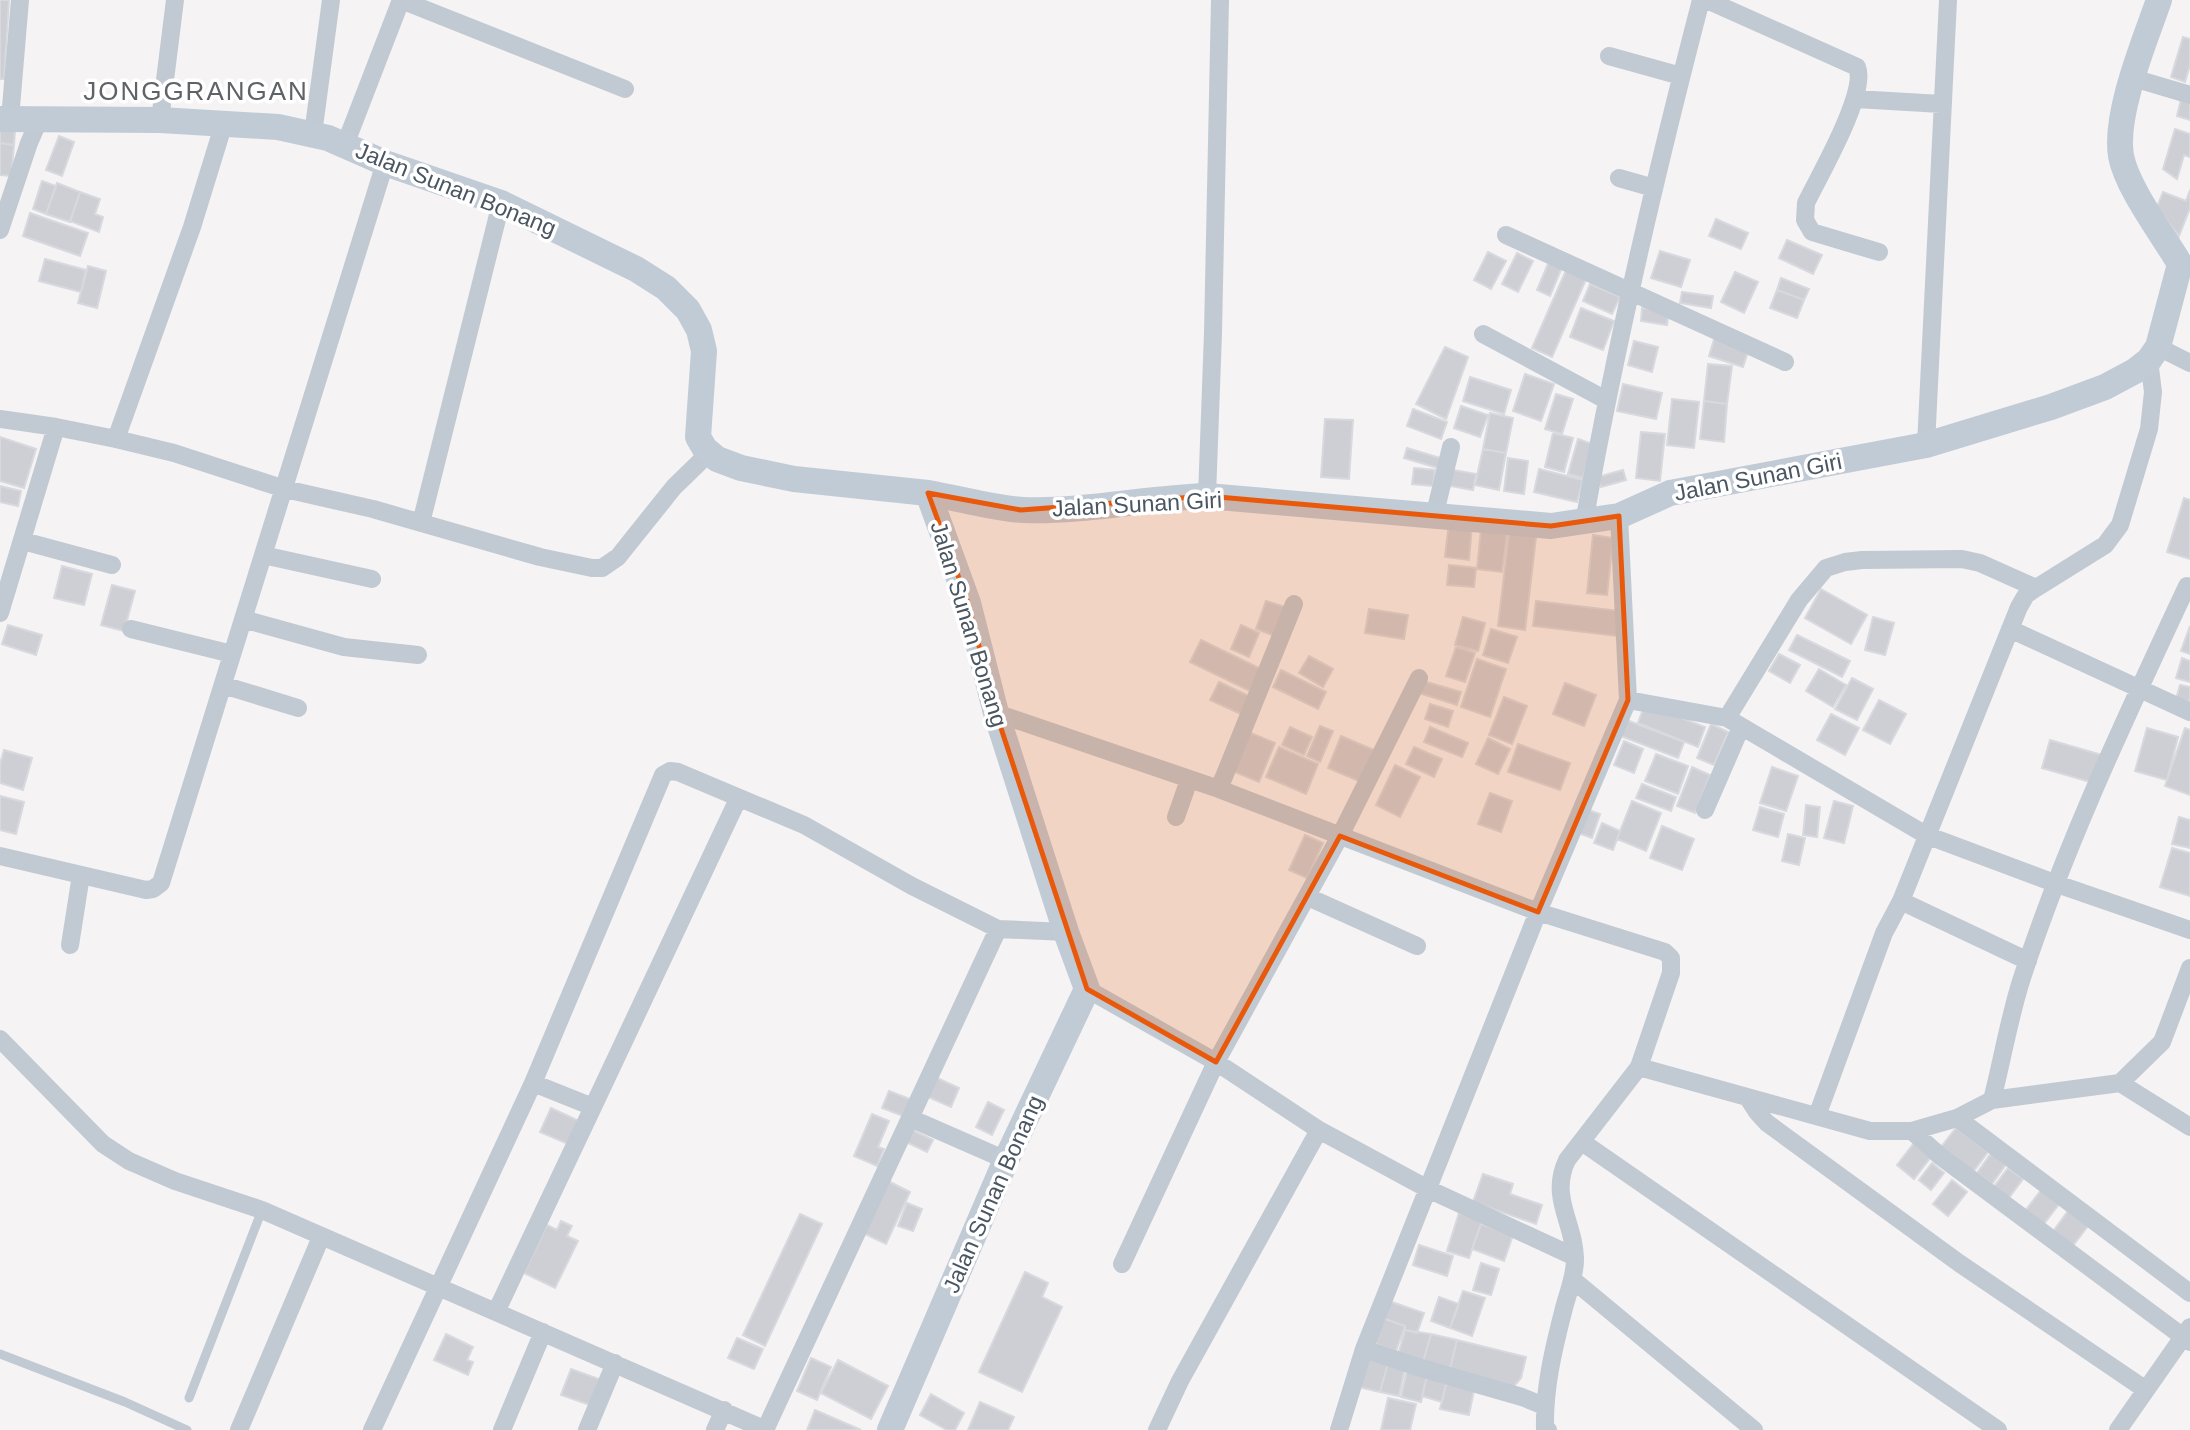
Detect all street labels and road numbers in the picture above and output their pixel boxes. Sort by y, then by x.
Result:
street label: Jalan Sunan Bonang [352,137,560,241]
street label: Jalan Sunan Giri [1672,448,1844,506]
street label: Jalan Sunan Giri [1051,487,1223,521]
street label: Jalan Sunan Bonang [925,518,1013,730]
street label: Jalan Sunan Bonang [938,1091,1048,1297]

